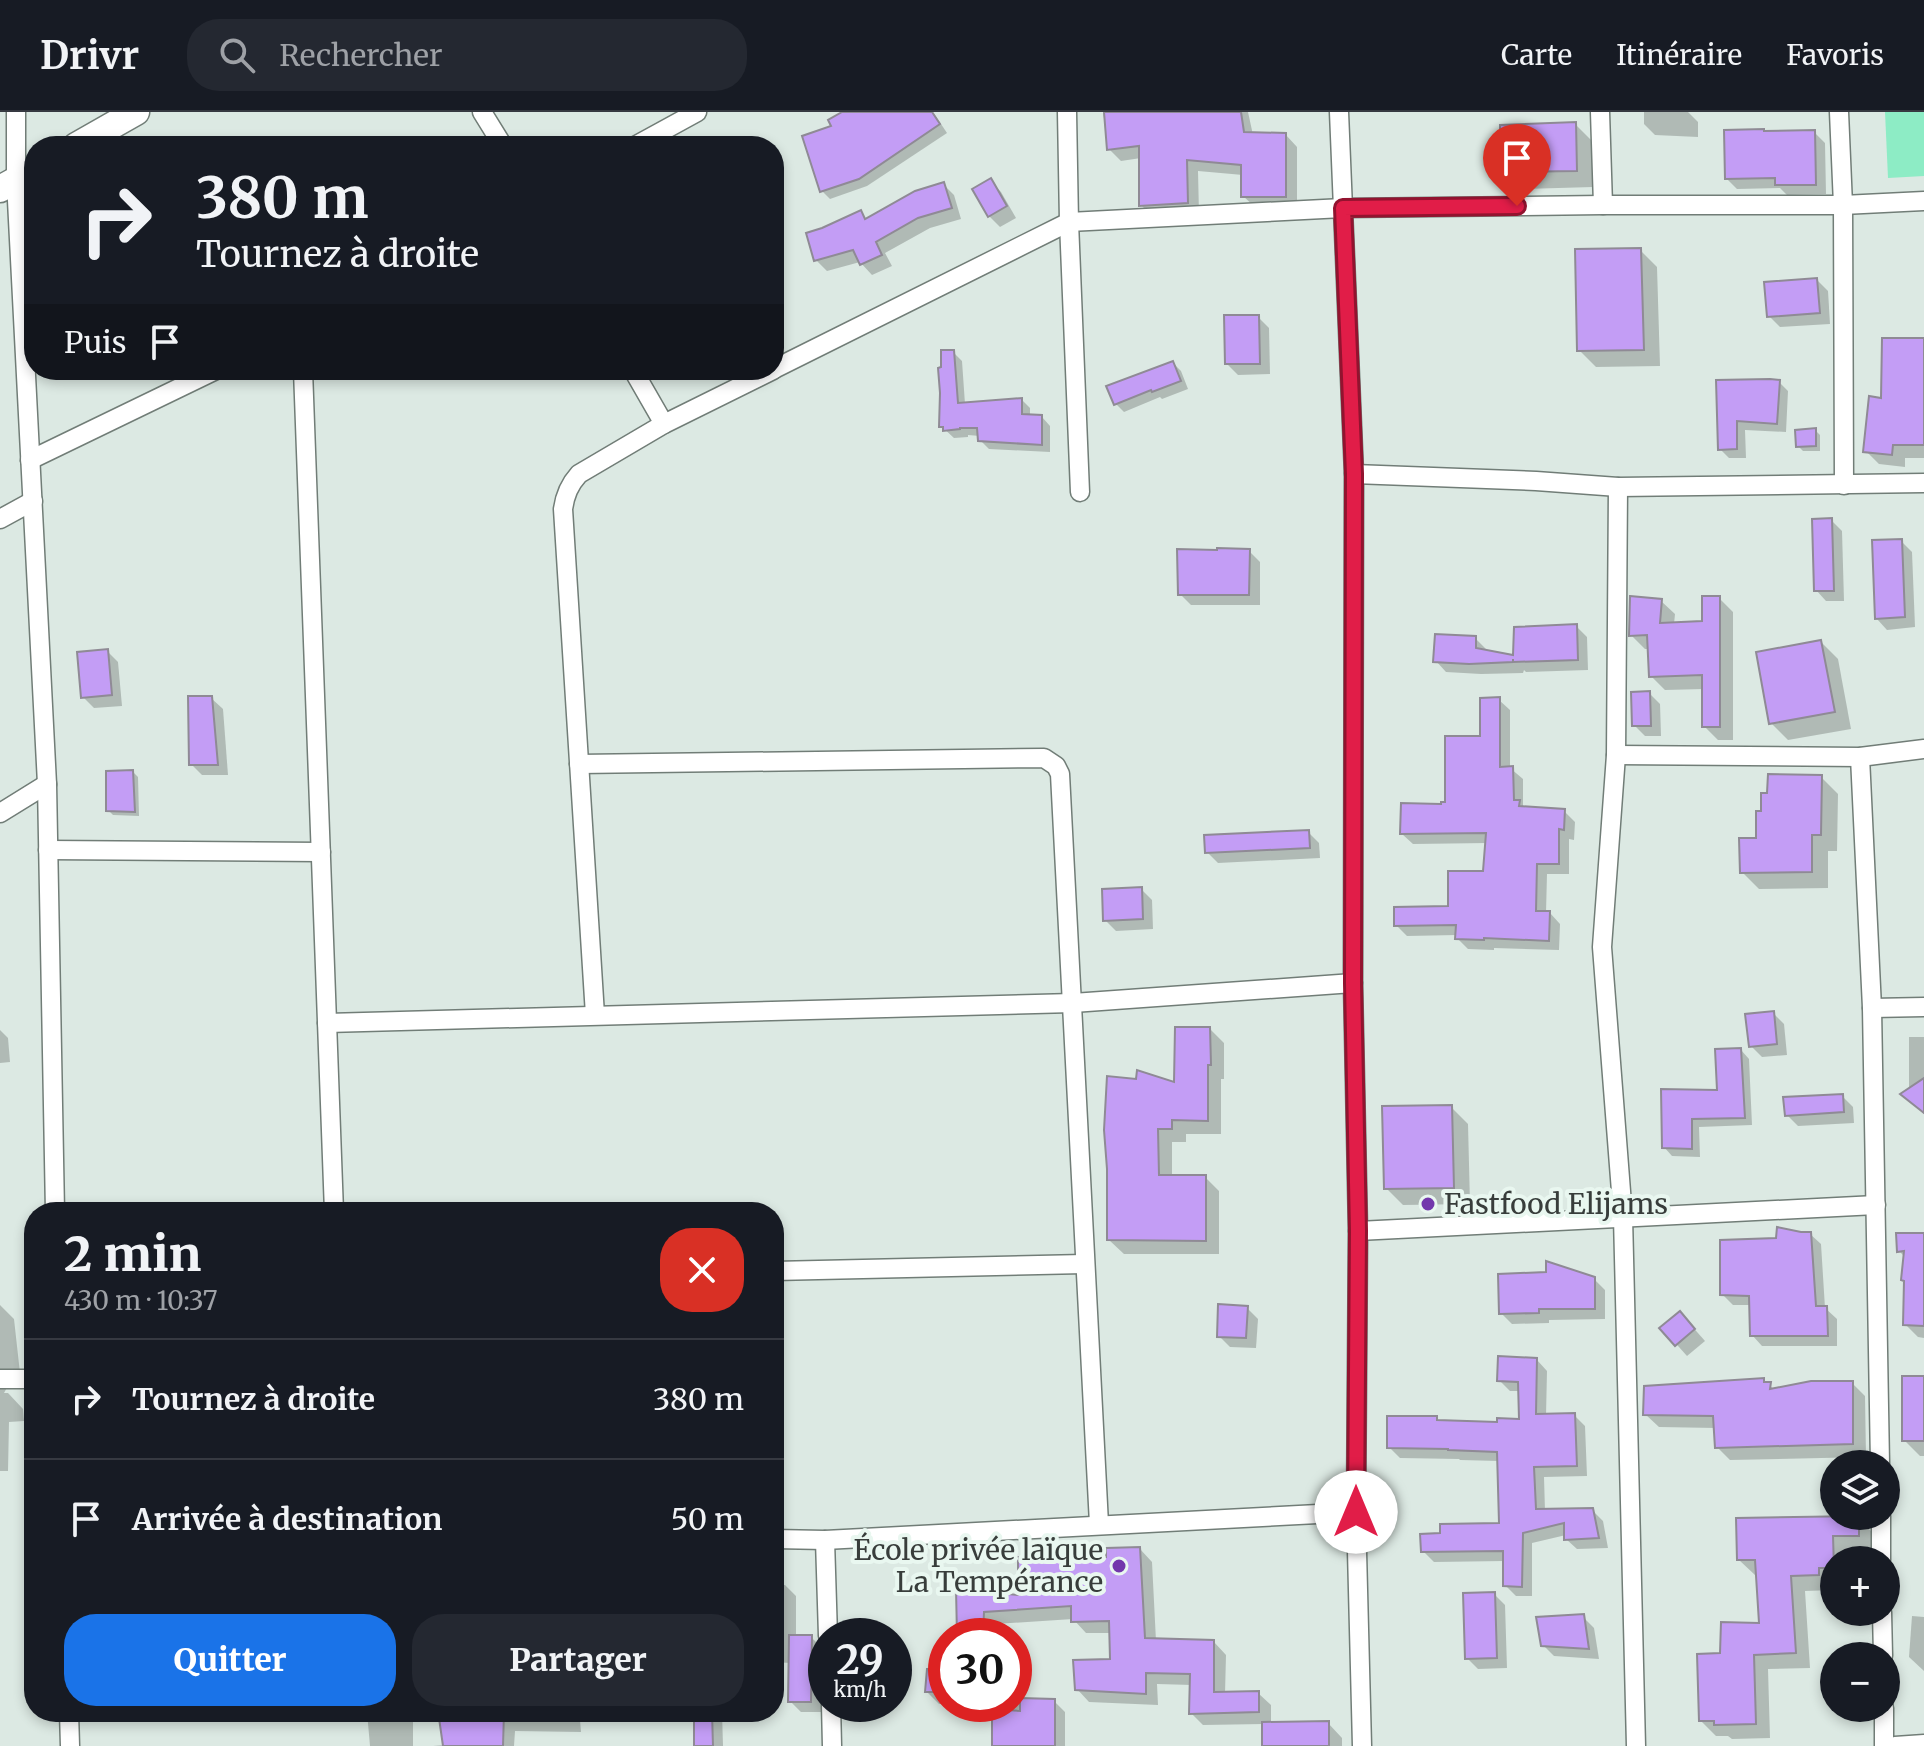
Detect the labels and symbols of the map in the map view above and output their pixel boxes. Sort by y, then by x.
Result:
pin [1483,124,1551,206]
place label: Fastfood Elijams [1444,1186,1668,1222]
marker: Fastfood Elijams [1419,1195,1437,1213]
position arrow [1314,1470,1398,1554]
place label: École privée laïque La Tempérance [853,1532,1103,1600]
marker: École privée laïque La Tempérance [1110,1557,1128,1575]
speed limit sign: 30 [928,1618,1032,1722]

